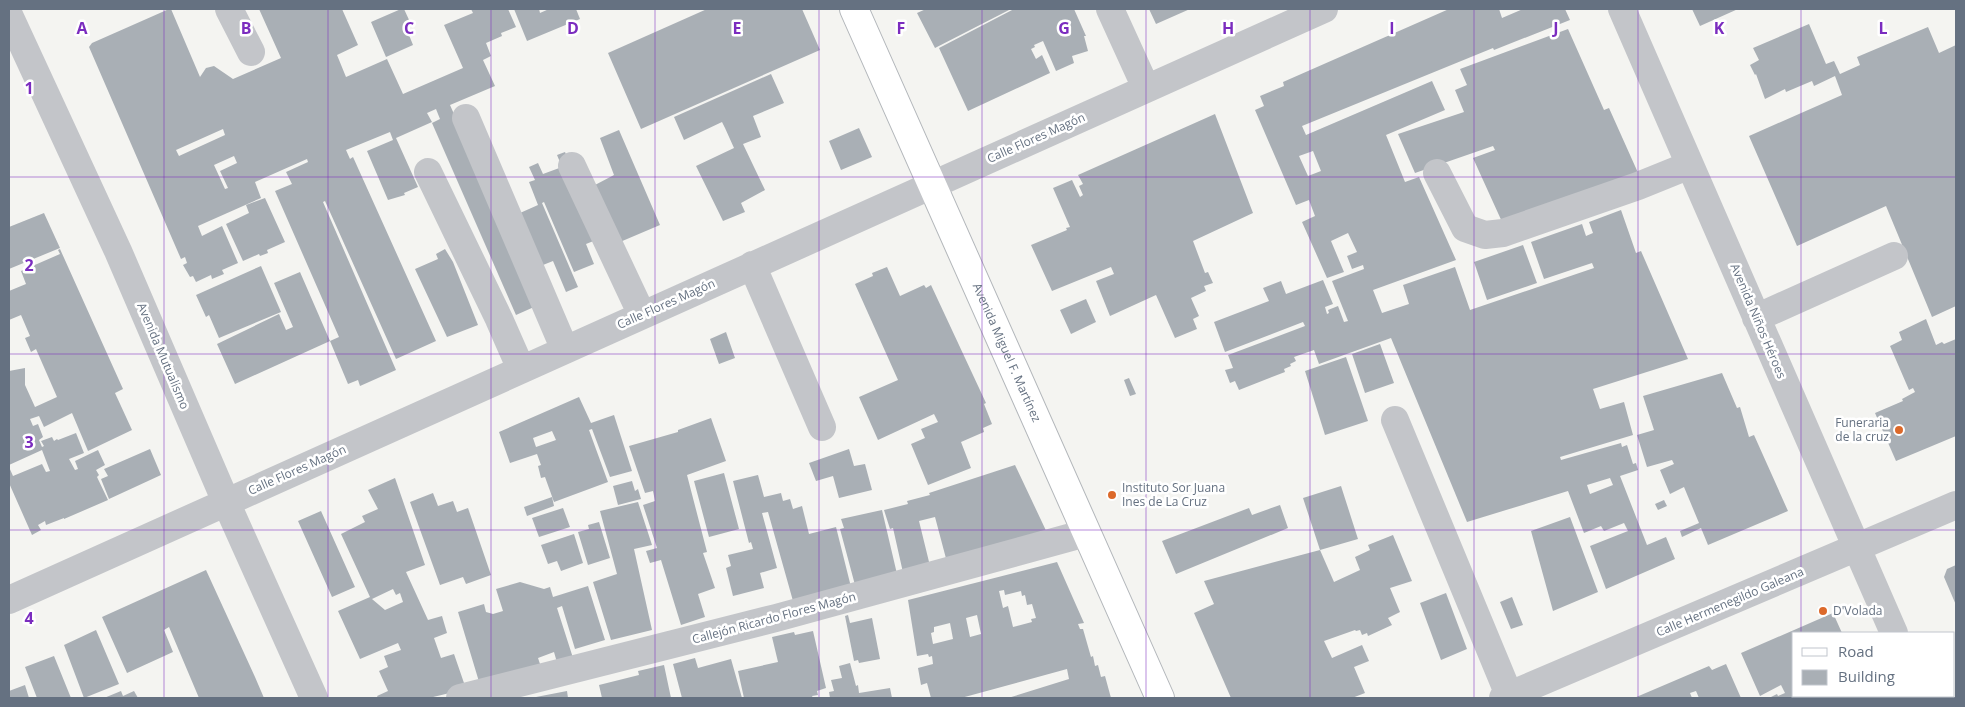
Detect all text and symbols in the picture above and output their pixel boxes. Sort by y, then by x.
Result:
text: A [76,17,88,39]
text: B [241,17,251,39]
text: C [404,17,414,39]
text: D [567,17,579,39]
text: E [733,17,742,39]
text: F [897,17,905,39]
text: G [1058,17,1070,39]
text: H [1222,17,1234,39]
text: I [1389,17,1395,39]
text: J [1551,17,1559,39]
text: K [1714,17,1725,39]
text: L [1878,17,1888,39]
text: 1 [24,77,34,99]
street label: Calle Flores Magón [984,108,1088,167]
text: 2 [24,254,34,276]
street label: Avenida Niños Héroes [1727,261,1791,381]
street label: Calle Flores Magón [614,274,718,333]
street label: Avenida Miguel F. Martínez [969,280,1046,425]
street label: Avenida Mutualismo [133,300,194,412]
place label: Funeraria de la cruz [1835,414,1889,445]
marker: Funeraria de la cruz [1893,424,1905,436]
text: 3 [24,431,34,453]
street label: Calle Flores Magón [245,440,349,499]
place label: Instituto Sor Juana Ines de La Cruz [1122,479,1225,510]
marker: Instituto Sor Juana Ines de La Cruz [1106,489,1118,501]
street label: Calle Hermenegildo Galeana [1653,563,1806,640]
street label: Callejón Ricardo Flores Magón [690,587,858,648]
place label: D'Volada [1833,602,1882,619]
marker: D'Volada [1817,605,1829,617]
text: 4 [24,607,34,629]
legend [1792,632,1955,697]
text: Road [1838,641,1874,661]
text: Building [1838,666,1895,686]

